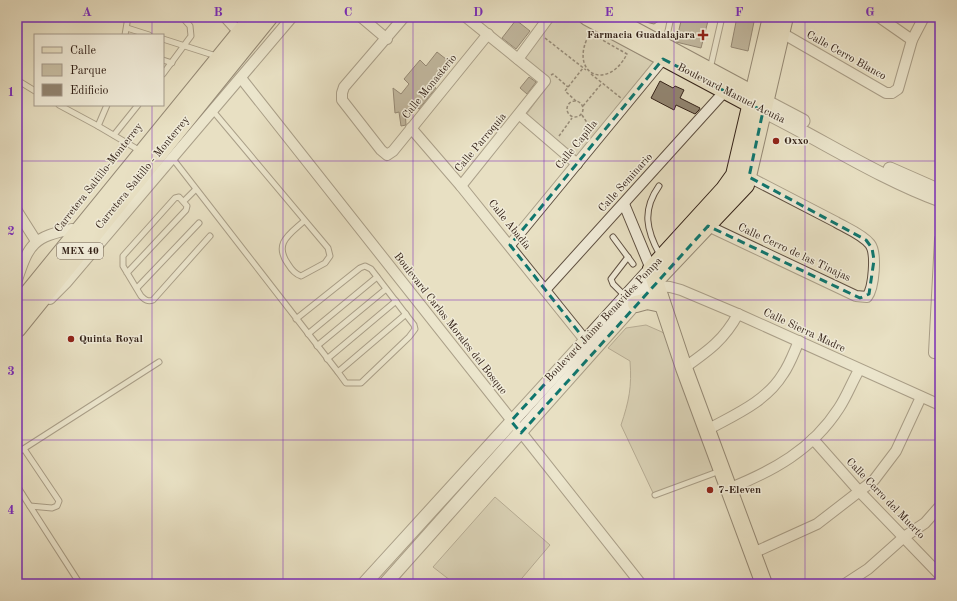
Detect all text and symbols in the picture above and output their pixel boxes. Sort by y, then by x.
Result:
text: A [82,6,92,19]
text: B [213,6,223,19]
text: C [344,6,352,19]
text: D [473,6,483,19]
text: E [605,6,614,19]
text: F [735,6,744,19]
text: G [865,6,875,19]
place label: Farmacia Guadalajara [587,30,695,41]
marker: Farmacia Guadalajara [698,30,708,40]
street label: Calle Cerro Blanco [804,30,888,82]
legend [34,34,164,106]
text: Calle [70,45,96,57]
street label: Calle Monasterio [401,53,459,121]
street label: Boulevard Manuel Acuña [675,62,787,126]
text: Parque [70,65,107,77]
text: Edificio [70,85,109,97]
text: 1 [7,86,15,99]
street label: Calle Parroquia [453,111,509,175]
street label: Carretera Saltillo - Monterrey [94,114,192,232]
street label: Calle Capilla [554,118,600,172]
street label: Carretera Saltillo-Monterrey [53,121,145,235]
marker: Oxxo [771,136,781,146]
place label: Oxxo [784,136,809,147]
street label: Calle Seminario [597,152,655,214]
street label: Calle Abadía [486,198,533,252]
street label: Calle Cerro de las Tinajas [736,222,852,284]
text: 2 [7,225,15,238]
road number: MEX 40 [57,243,103,259]
street label: Boulevard Carlos Morales del Bosque [391,251,509,397]
street label: Boulevard Jaime Benavides Pompa [543,255,665,384]
street label: Calle Sierra Madre [761,307,847,355]
marker: Quinta Royal [66,334,76,344]
place label: Quinta Royal [79,334,143,345]
text: 3 [7,365,15,378]
street label: Calle Cerro del Muerto [844,456,926,542]
marker: 7-Eleven [705,485,715,495]
place label: 7-Eleven [718,485,761,496]
text: 4 [7,504,15,517]

